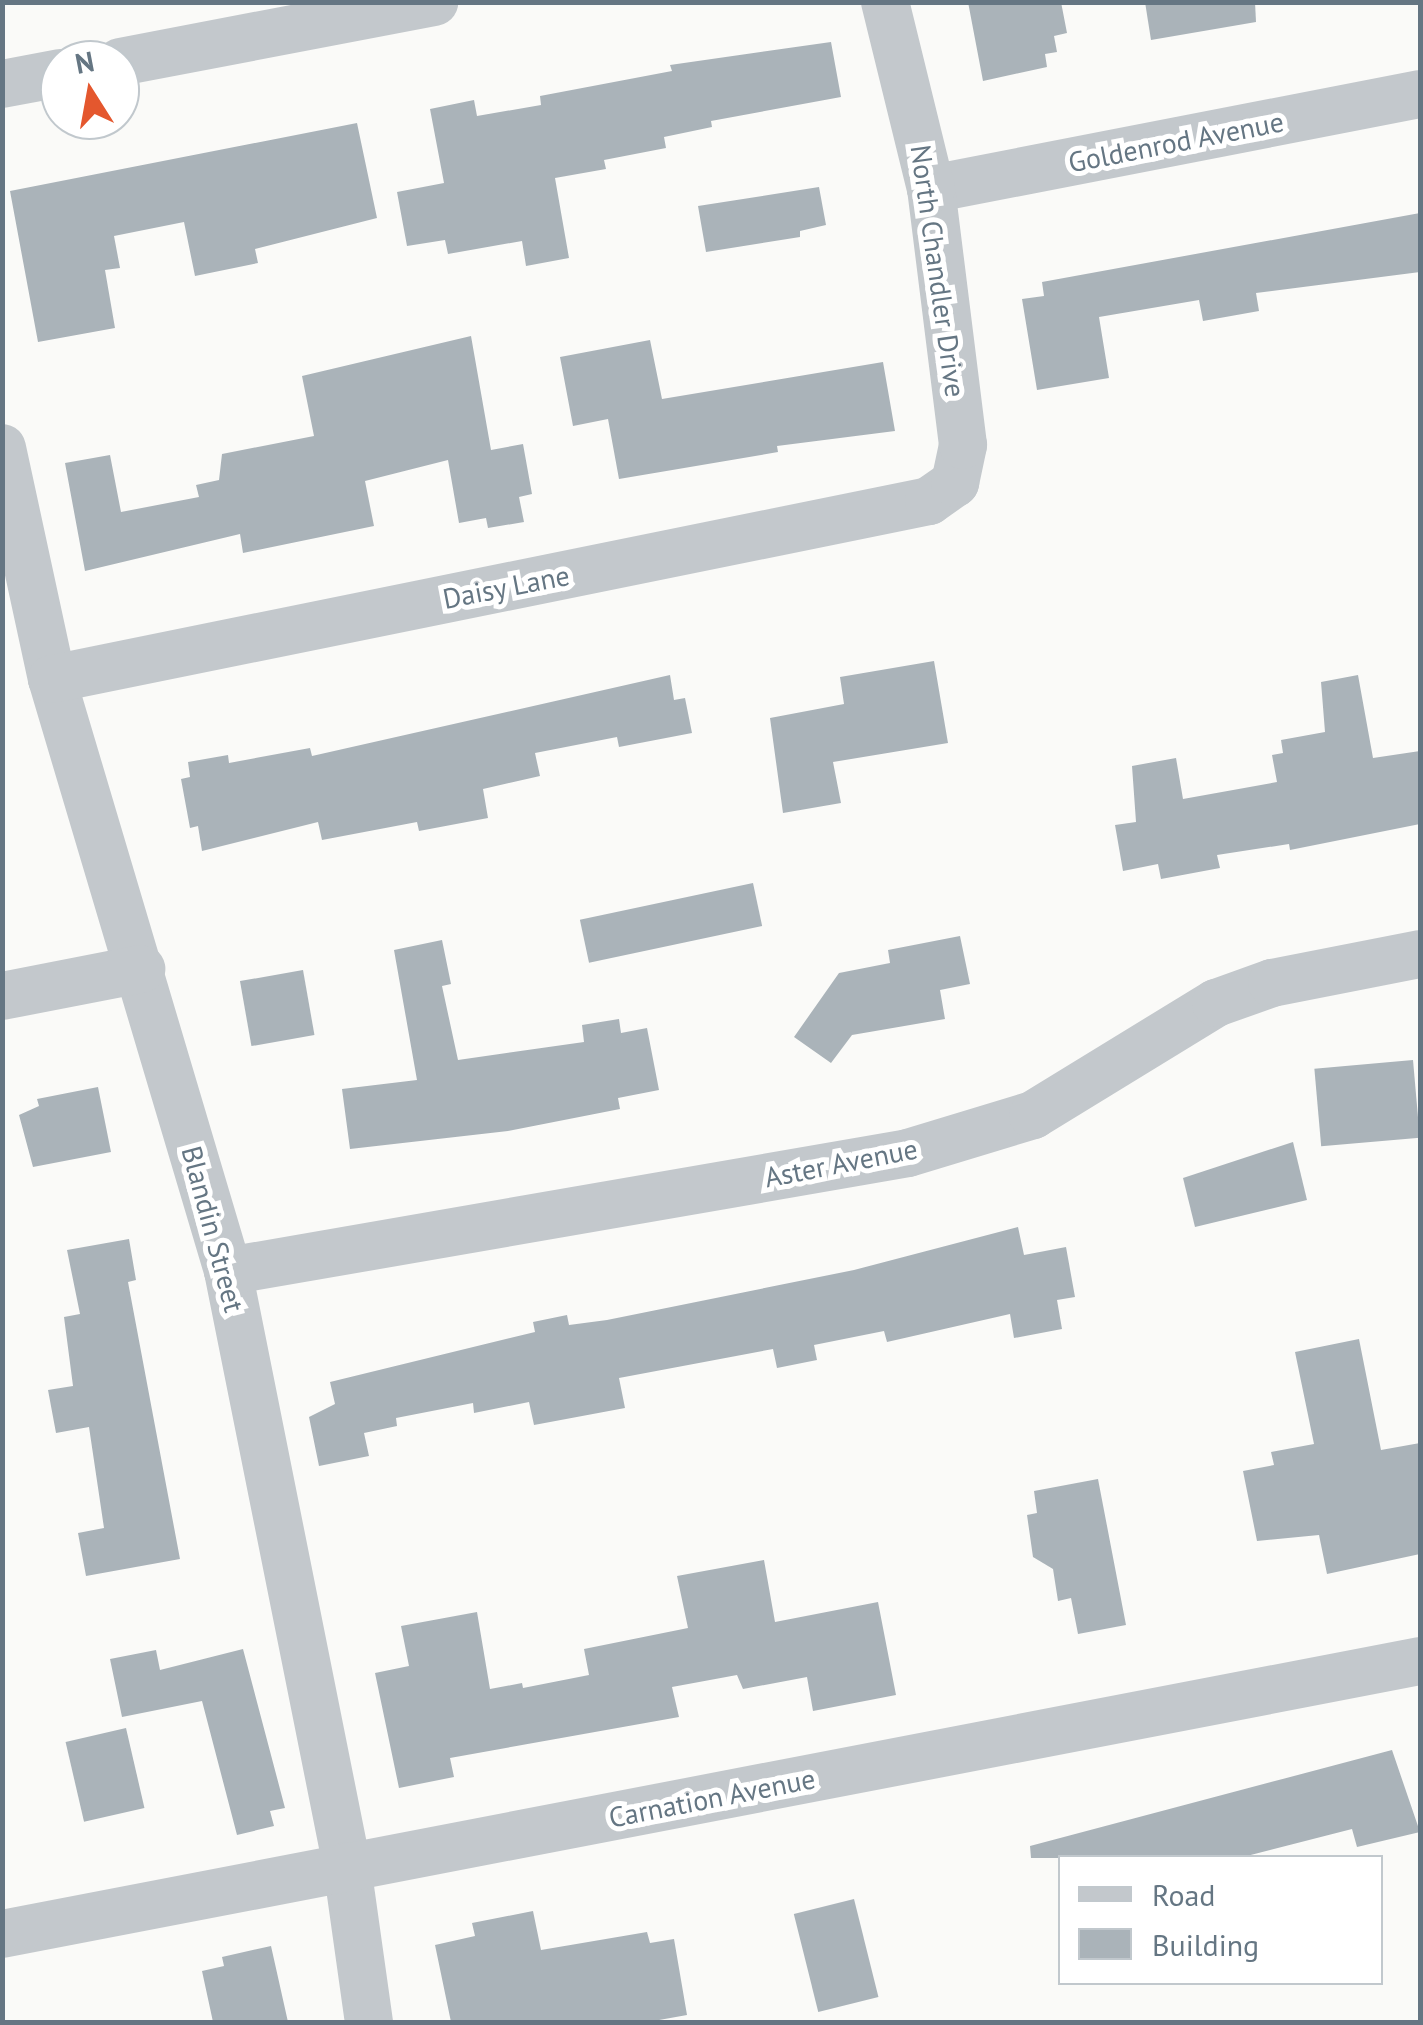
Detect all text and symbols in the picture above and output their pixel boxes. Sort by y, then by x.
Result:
north arrow [40,40,140,140]
text: N [72,42,97,82]
street label: Goldenrod Avenue [1065,105,1287,179]
street label: North Chandler Drive [904,143,972,399]
street label: Daisy Lane [439,558,573,616]
street label: Aster Avenue [761,1132,921,1194]
street label: Blandin Street [175,1142,251,1316]
street label: Carnation Avenue [606,1761,818,1835]
legend [1058,1855,1383,1985]
text: Road [1152,1875,1216,1914]
text: Building [1152,1925,1259,1964]

